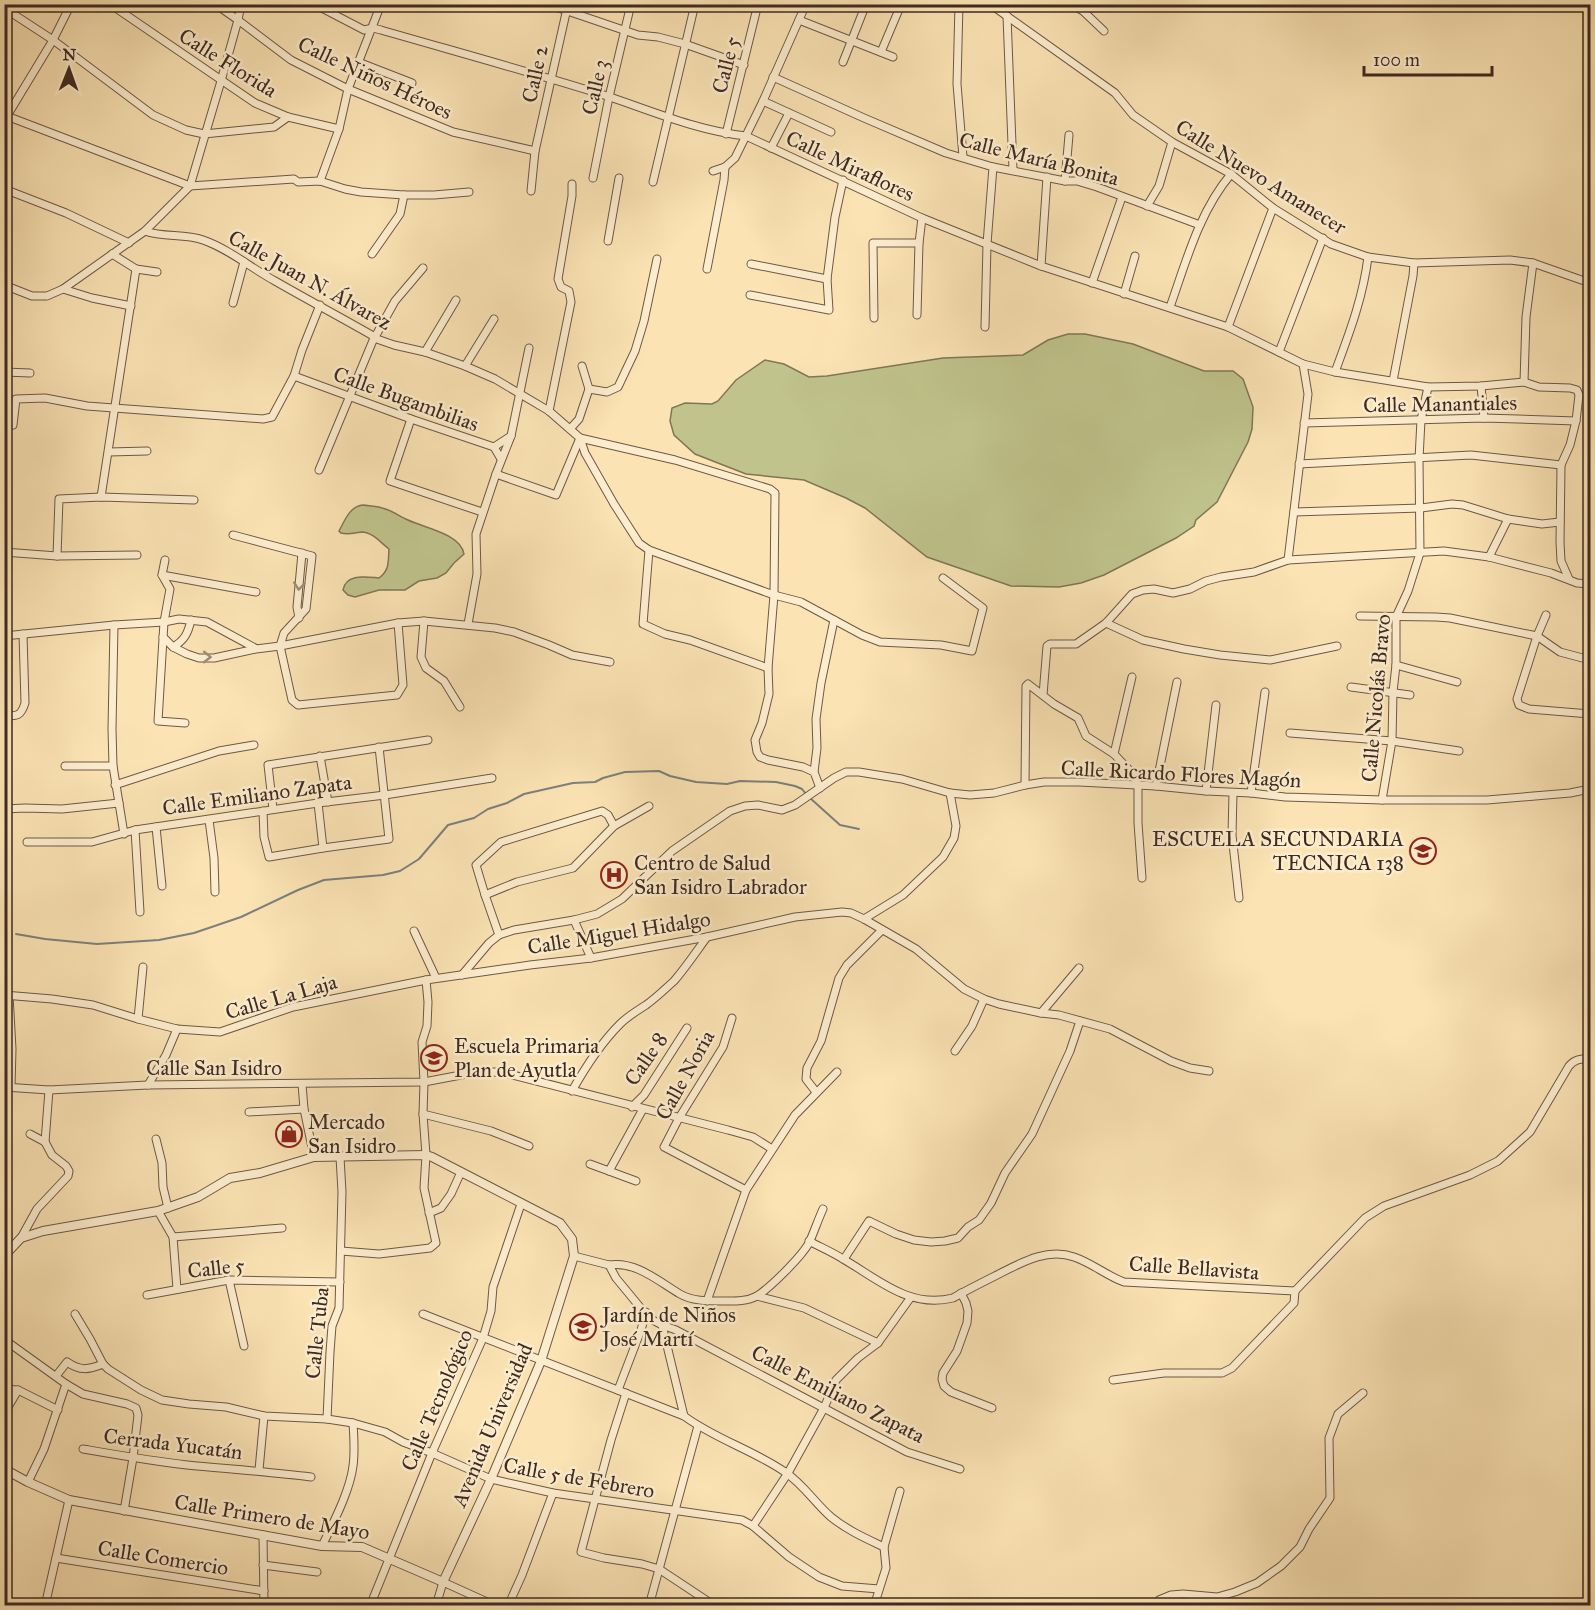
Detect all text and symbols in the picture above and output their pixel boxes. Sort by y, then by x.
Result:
street label: Calle Florida [174,23,282,103]
street label: Calle Niños Héroes [294,31,456,125]
street label: Calle 5 [706,34,746,96]
north arrow [39,39,99,99]
scale bar [1364,39,1492,77]
street label: Calle 2 [516,42,554,105]
text: N [62,45,77,64]
text: 100 m [1373,49,1420,71]
street label: Calle 3 [576,57,614,117]
street label: Calle Nuevo Amanecer [1171,114,1351,240]
street label: Calle Miraflores [782,125,918,207]
street label: Calle María Bonita [957,127,1121,191]
street label: Calle Juan N. Álvarez [224,224,396,336]
street label: Calle Bugambilias [330,361,482,437]
street label: Calle Manantiales [1363,390,1517,418]
one-way arrow [293,581,306,590]
street label: Calle Nicolás Bravo [1356,613,1396,783]
one-way arrow [202,651,211,664]
street label: Calle Ricardo Flores Magón [1060,755,1302,793]
street label: Calle Emiliano Zapata [161,769,353,821]
place label: ESCUELA SECUNDARIA TECNICA 138 [1152,826,1404,876]
school or university icon: ESCUELA SECUNDARIA TECNICA 138 [1408,836,1438,866]
place label: Centro de Salud San Isidro Labrador [634,850,807,900]
hospital icon: Centro de Salud San Isidro Labrador [599,860,629,890]
street label: Calle Miguel Hidalgo [526,906,713,960]
street label: Calle La Laja [222,969,340,1025]
street label: Calle Noria [650,1026,720,1124]
street label: Calle 8 [619,1027,673,1091]
place label: Escuela Primaria Plan de Ayutla [454,1033,599,1083]
school or university icon: Escuela Primaria Plan de Ayutla [419,1043,449,1073]
street label: Calle San Isidro [146,1055,282,1081]
place label: Mercado San Isidro [308,1109,396,1159]
shop icon: Mercado San Isidro [274,1119,304,1149]
street label: Calle Bellavista [1128,1250,1260,1286]
street label: Calle 5 [186,1252,246,1284]
street label: Calle Tuba [299,1286,335,1380]
place label: Jardín de Niños José Martí [600,1302,736,1352]
school or university icon: Jardín de Niños José Martí [568,1312,598,1342]
street label: Calle Tecnológico [395,1325,479,1475]
street label: Avenida Universidad [445,1339,538,1512]
street label: Calle Emiliano Zapata [747,1339,929,1449]
street label: Cerrada Yucatán [102,1423,244,1465]
street label: Calle 5 de Febrero [501,1452,657,1504]
street label: Calle Primero de Mayo [173,1489,372,1545]
street label: Calle Comercio [96,1535,231,1581]

